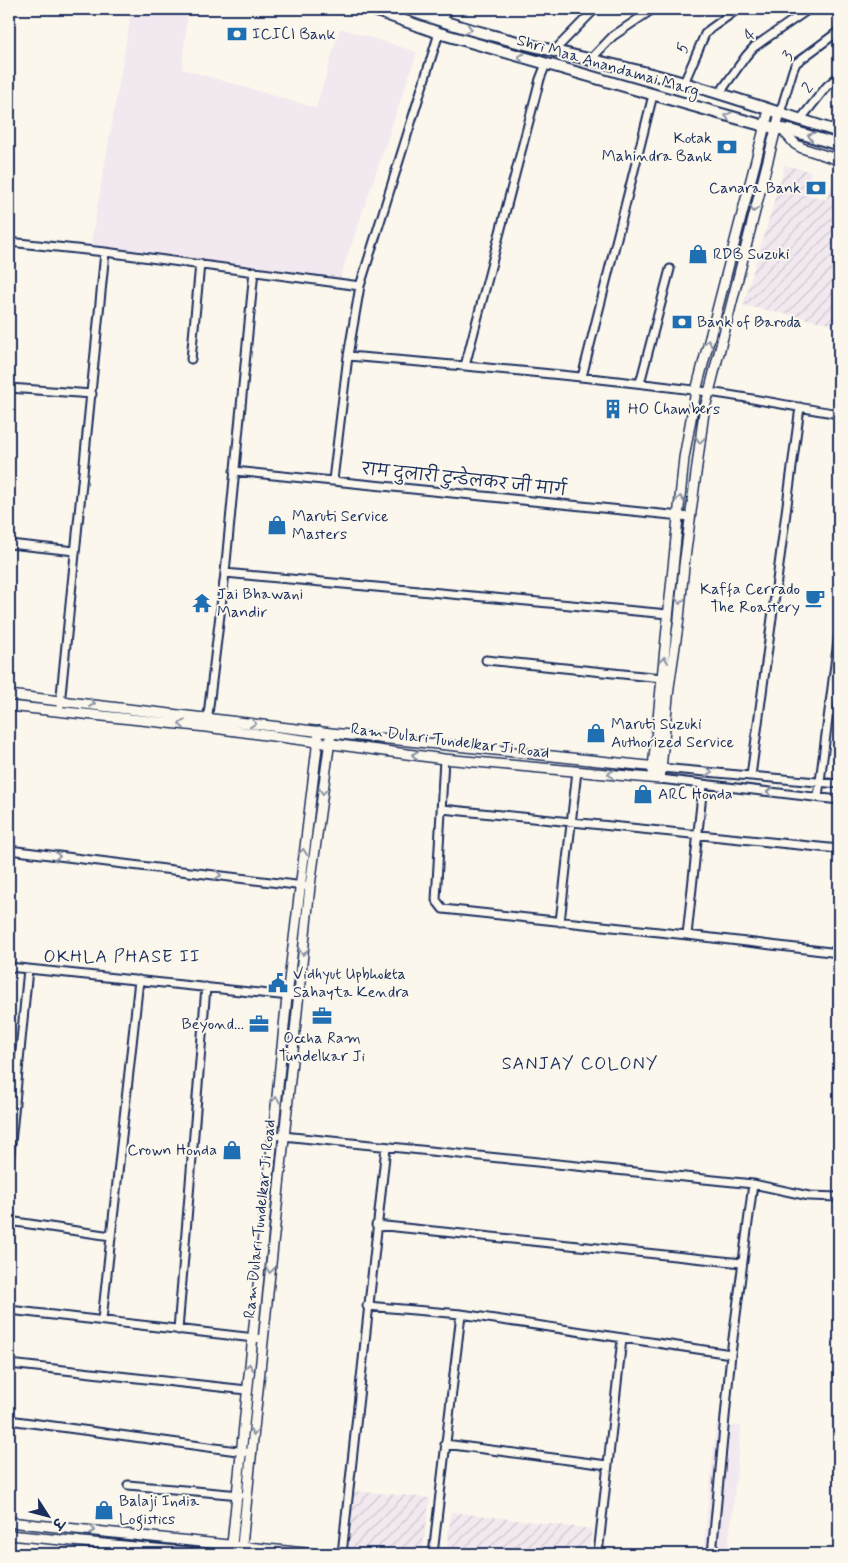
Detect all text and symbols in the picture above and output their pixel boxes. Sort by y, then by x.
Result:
bank icon: ICICI Bank [226,23,248,45]
one-way arrow [464,23,473,34]
place label: ICICI Bank [252,24,335,45]
street label: 4 [740,24,760,46]
street label: Shri Maa Anandamai Marg [514,30,702,103]
street label: 5 [671,40,695,56]
street label: 3 [777,47,799,65]
one-way arrow [518,52,526,62]
street label: 2 [797,78,819,98]
one-way arrow [723,111,732,122]
place label: Kotak Mahindra Bank [602,128,712,167]
one-way arrow [807,132,816,142]
bank icon: Kotak Mahindra Bank [716,136,738,158]
bank icon: Canara Bank [805,177,827,199]
place label: Canara Bank [709,178,801,199]
one-way arrow [750,204,760,212]
shop icon: RDB Suzuki [687,243,709,265]
place label: RDB Suzuki [713,244,790,265]
bank icon: Bank of Baroda [671,311,693,333]
place label: Bank of Baroda [697,312,801,333]
one-way arrow [702,339,713,348]
building icon: HO Chambers [602,398,624,420]
place label: HO Chambers [628,399,720,420]
one-way arrow [695,436,706,444]
street label: राम दुलारी टुन्डेलकर जी मार्ग [360,456,569,502]
one-way arrow [674,494,685,502]
place label: Maruti Service Masters [292,506,389,545]
shop icon: Maruti Service Masters [266,514,288,536]
place label: Kaffa Cerrado The Roastery [700,579,800,618]
place label: Jai Bhawani Mandir [217,584,303,623]
cafe icon: Kaffa Cerrado The Roastery [804,587,826,609]
temple icon: Jai Bhawani Mandir [191,592,213,614]
one-way arrow [675,598,686,606]
one-way arrow [658,656,669,664]
one-way arrow [88,697,96,708]
place label: Maruti Suzuki Authorized Service [611,714,734,753]
one-way arrow [250,717,258,728]
street label: Ram Dulari Tundelkar Ji Road [349,718,551,764]
one-way arrow [178,719,186,730]
shop icon: Maruti Suzuki Authorized Service [585,722,607,744]
one-way arrow [410,750,419,760]
one-way arrow [705,766,713,777]
one-way arrow [607,769,615,780]
shop icon: ARC Honda [632,783,654,805]
place label: ARC Honda [658,784,733,805]
one-way arrow [318,787,329,795]
one-way arrow [766,787,774,798]
one-way arrow [298,848,308,856]
one-way arrow [53,850,61,861]
one-way arrow [215,869,223,880]
district label: OKHLA PHASE II [44,945,200,969]
one-way arrow [298,948,309,956]
place label: Vidhyut Upbhokta Sahayta Kendra [293,964,409,1003]
public building icon: Vidhyut Upbhokta Sahayta Kendra [267,972,289,994]
office icon: Occha Ram Tundelkar Ji [311,1005,333,1027]
office icon: Beyond... [248,1013,270,1035]
place label: Beyond... [181,1014,244,1035]
place label: Occha Ram Tundelkar Ji [279,1028,366,1067]
district label: SANJAY COLONY [502,1052,658,1076]
one-way arrow [270,1096,281,1104]
street label: Ram Dulari Tundelkar Ji Road [239,1118,281,1320]
shop icon: Crown Honda [221,1139,243,1161]
place label: Crown Honda [127,1140,217,1161]
one-way arrow [265,1266,276,1274]
one-way arrow [243,1362,254,1370]
one-way arrow [249,1428,260,1436]
north arrow [22,1490,72,1540]
place label: Balaji India Logistics [119,1491,200,1531]
shop icon: Balaji India Logistics [93,1499,115,1521]
text: उ [47,1512,69,1533]
one-way arrow [88,1524,96,1535]

